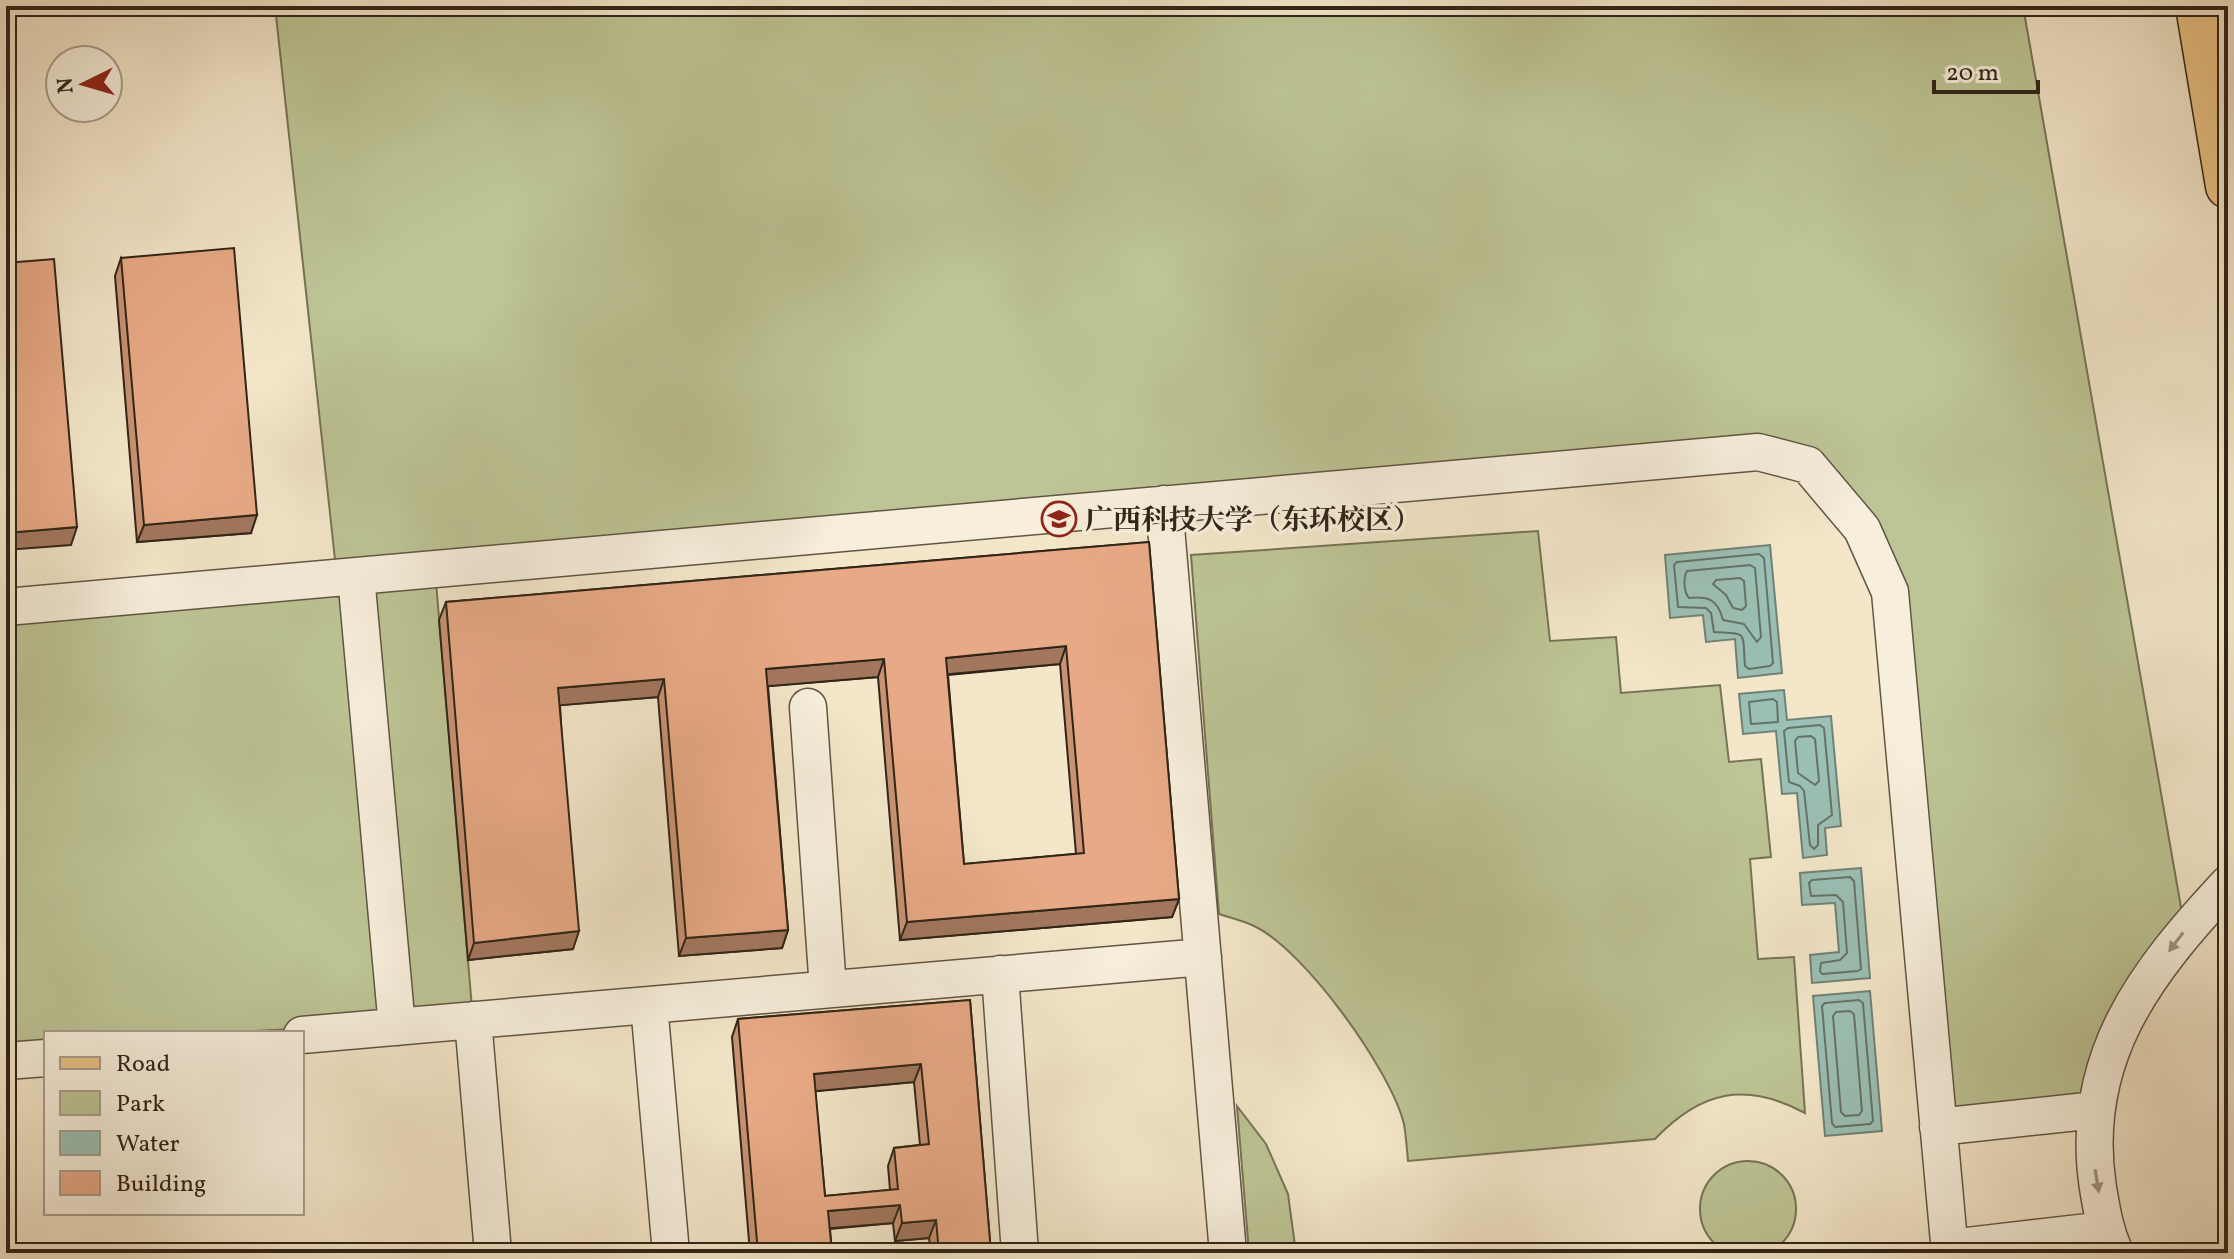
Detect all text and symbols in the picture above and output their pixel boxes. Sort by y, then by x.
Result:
north arrow [44,44,124,124]
scale bar [1934,44,2038,94]
text: 20 m [1946,57,1999,91]
text: N [50,76,83,95]
school or university icon: 广西科技大学（东环校区） [1040,500,1078,538]
place label: 广西科技大学（东环校区） [1085,502,1421,541]
one-way arrow [2169,932,2185,952]
legend [44,1031,304,1215]
text: Road [116,1048,170,1082]
text: Park [116,1088,165,1122]
text: Water [116,1128,180,1162]
text: Building [116,1168,206,1202]
one-way arrow [2091,1169,2104,1194]

